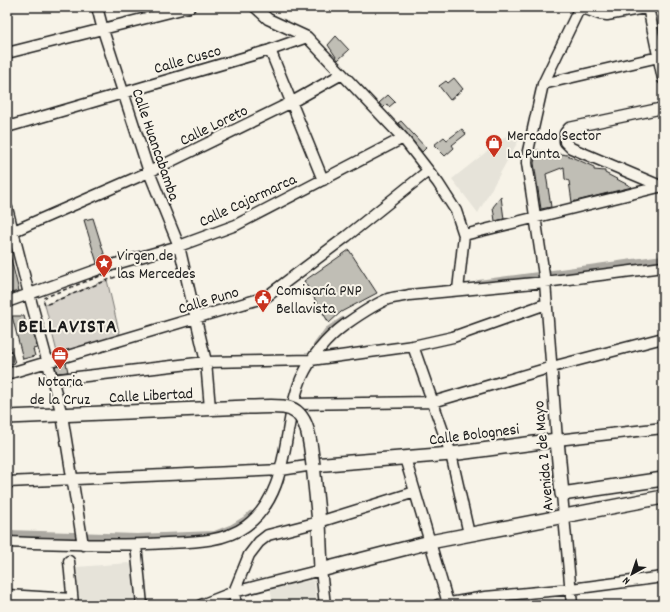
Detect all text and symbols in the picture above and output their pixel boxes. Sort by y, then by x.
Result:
street label: Calle Cusco [151,40,224,81]
street label: Calle Huancabamba [125,86,185,205]
street label: Calle Loreto [176,100,252,153]
place label: Mercado Sector La Punta [507,125,601,166]
shop icon: Mercado Sector La Punta [484,133,504,158]
street label: Calle Cajarmarca [196,168,301,234]
place label: Virgen de las Mercedes [117,245,196,286]
place icon: Virgen de las Mercedes [94,253,114,278]
place label: Comisaría PNP Bellavista [276,280,362,321]
street label: Calle Puno [176,281,242,322]
public building icon: Comisaría PNP Bellavista [253,288,273,313]
district label: BELLAVISTA [18,314,118,342]
office icon: Notaria de la Cruz [50,345,70,370]
place label: Notaria de la Cruz [30,371,90,412]
street label: Calle Libertad [109,383,194,410]
street label: Avenida 2 de Mayo [528,400,561,512]
street label: Calle Bolognesi [428,419,521,452]
north arrow [612,554,652,594]
text: N [619,572,634,588]

